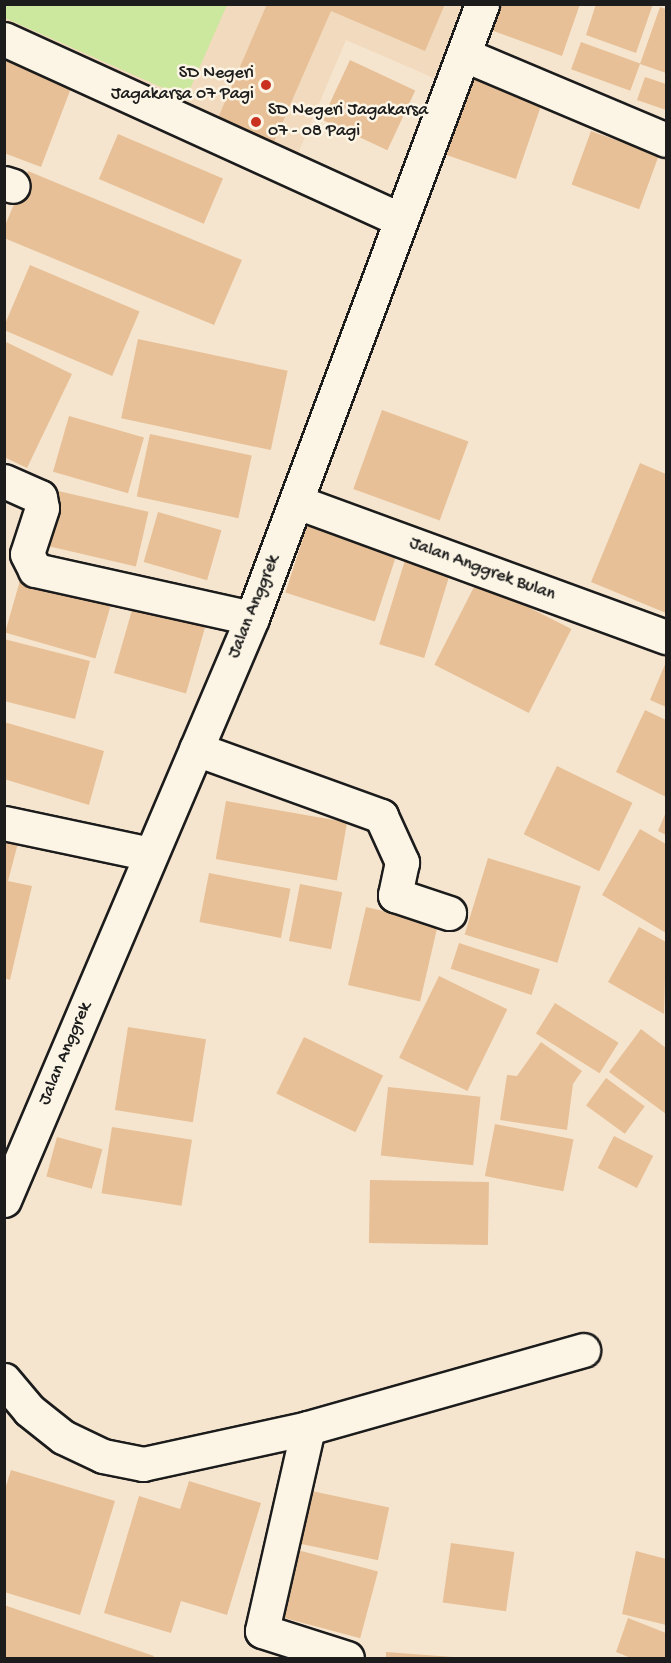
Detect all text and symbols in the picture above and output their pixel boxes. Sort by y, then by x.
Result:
place label: SD Negeri Jagakarsa 07 Pagi [111,64,254,106]
marker: SD Negeri Jagakarsa 07 Pagi [259,78,273,92]
place label: SD Negeri Jagakarsa 07 - 08 Pagi [268,101,428,144]
marker: SD Negeri Jagakarsa 07 - 08 Pagi [249,115,263,129]
street label: Jalan Anggrek Bulan [406,534,558,606]
street label: Jalan Anggrek [224,552,286,662]
street label: Jalan Anggrek [35,999,97,1109]

